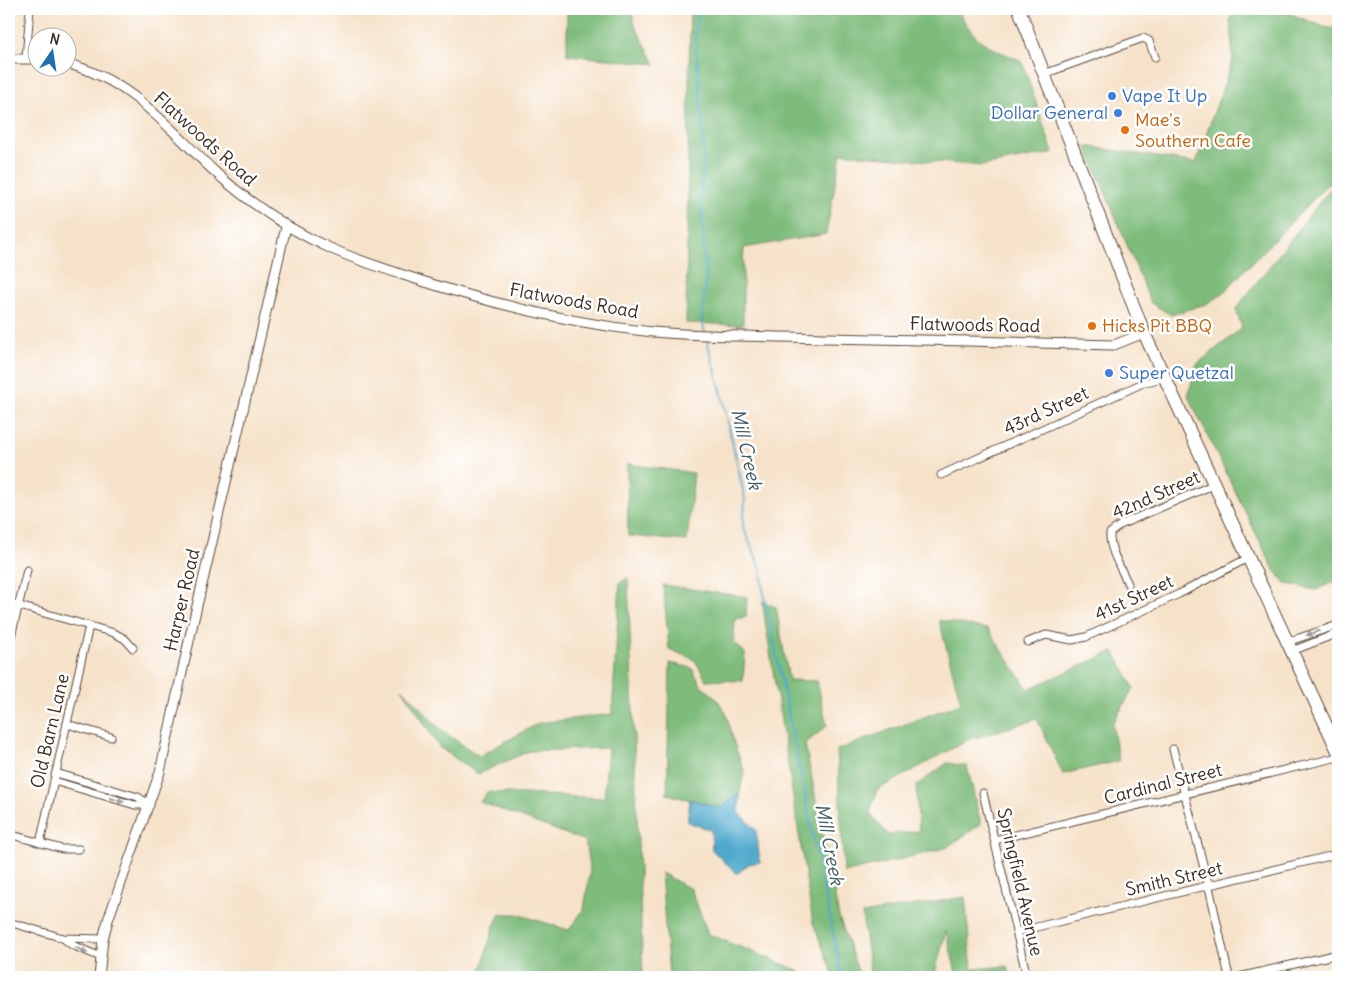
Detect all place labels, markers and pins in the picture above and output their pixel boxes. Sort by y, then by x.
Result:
place label: Vape It Up [1122,84,1207,107]
marker: Vape It Up [1106,90,1118,102]
place label: Dollar General [991,101,1108,124]
marker: Dollar General [1112,107,1124,119]
place label: Mae's Southern Cafe [1135,108,1251,152]
marker: Mae's Southern Cafe [1119,124,1131,136]
place label: Hicks Pit BBQ [1102,314,1212,337]
marker: Hicks Pit BBQ [1086,320,1098,332]
place label: Super Quetzal [1119,361,1234,384]
marker: Super Quetzal [1103,367,1115,379]

